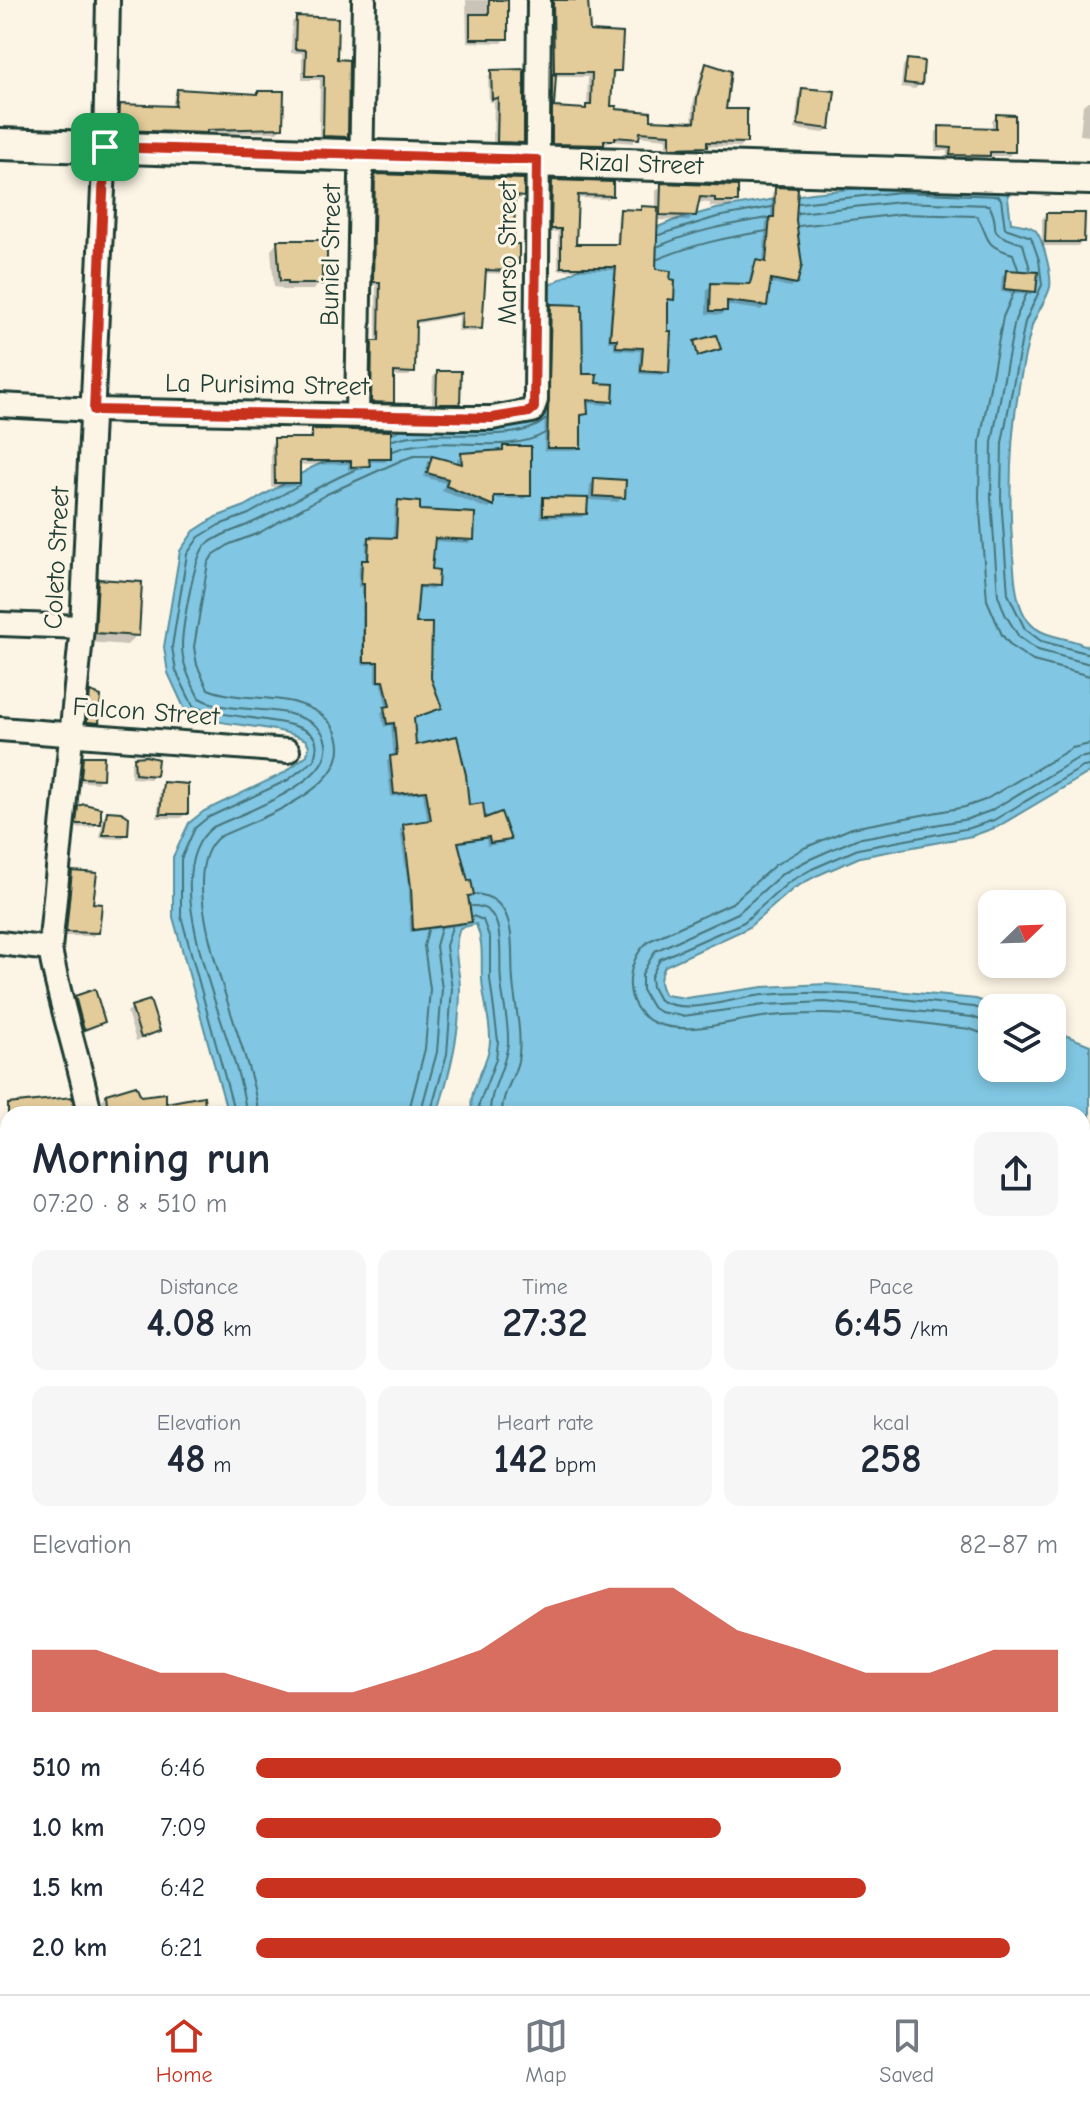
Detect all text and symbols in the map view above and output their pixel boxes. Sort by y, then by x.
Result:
pin [71,113,139,181]
icon: arrive [83,125,127,169]
street label: Rizal Street [578,147,706,181]
street label: Marso Street [493,180,523,325]
street label: Buniel Street [315,182,347,326]
street label: La Purisima Street [165,368,371,402]
street label: Coleto Street [38,484,76,630]
street label: Falcon Street [72,692,222,732]
north arrow [978,890,1066,978]
map controls [978,890,1066,1082]
button: layers [978,994,1066,1082]
button: share [974,1132,1058,1216]
text: Morning run [32,1133,271,1184]
text: 07:20 · 8 × 510 m [32,1189,227,1219]
text: Distance [160,1274,238,1300]
text: Time [522,1274,568,1300]
text: Pace [869,1274,913,1300]
text: 4.08 [146,1300,216,1346]
text: 27:32 [502,1300,588,1346]
text: 6:45 [834,1300,903,1346]
text: km [216,1316,252,1342]
text: /km [903,1316,949,1342]
text: Elevation [157,1410,241,1436]
text: Heart rate [497,1410,594,1436]
text: kcal [873,1410,909,1436]
text: 48 [167,1436,206,1482]
text: 142 [494,1436,548,1482]
text: 258 [860,1436,922,1482]
text: m [206,1452,231,1478]
text: bpm [548,1452,597,1478]
text: Elevation [32,1530,132,1560]
text: 82–87 m [960,1530,1058,1560]
text: 510 m [32,1753,101,1783]
text: 6:46 [160,1753,205,1783]
text: 1.0 km [32,1813,104,1843]
text: 7:09 [160,1813,207,1843]
text: 1.5 km [32,1873,103,1903]
text: 6:42 [160,1873,205,1903]
text: 2.0 km [32,1933,107,1963]
text: 6:21 [160,1933,203,1963]
tab: Home [156,2014,212,2088]
tab: Map [524,2014,568,2088]
tab: Saved [879,2014,934,2088]

